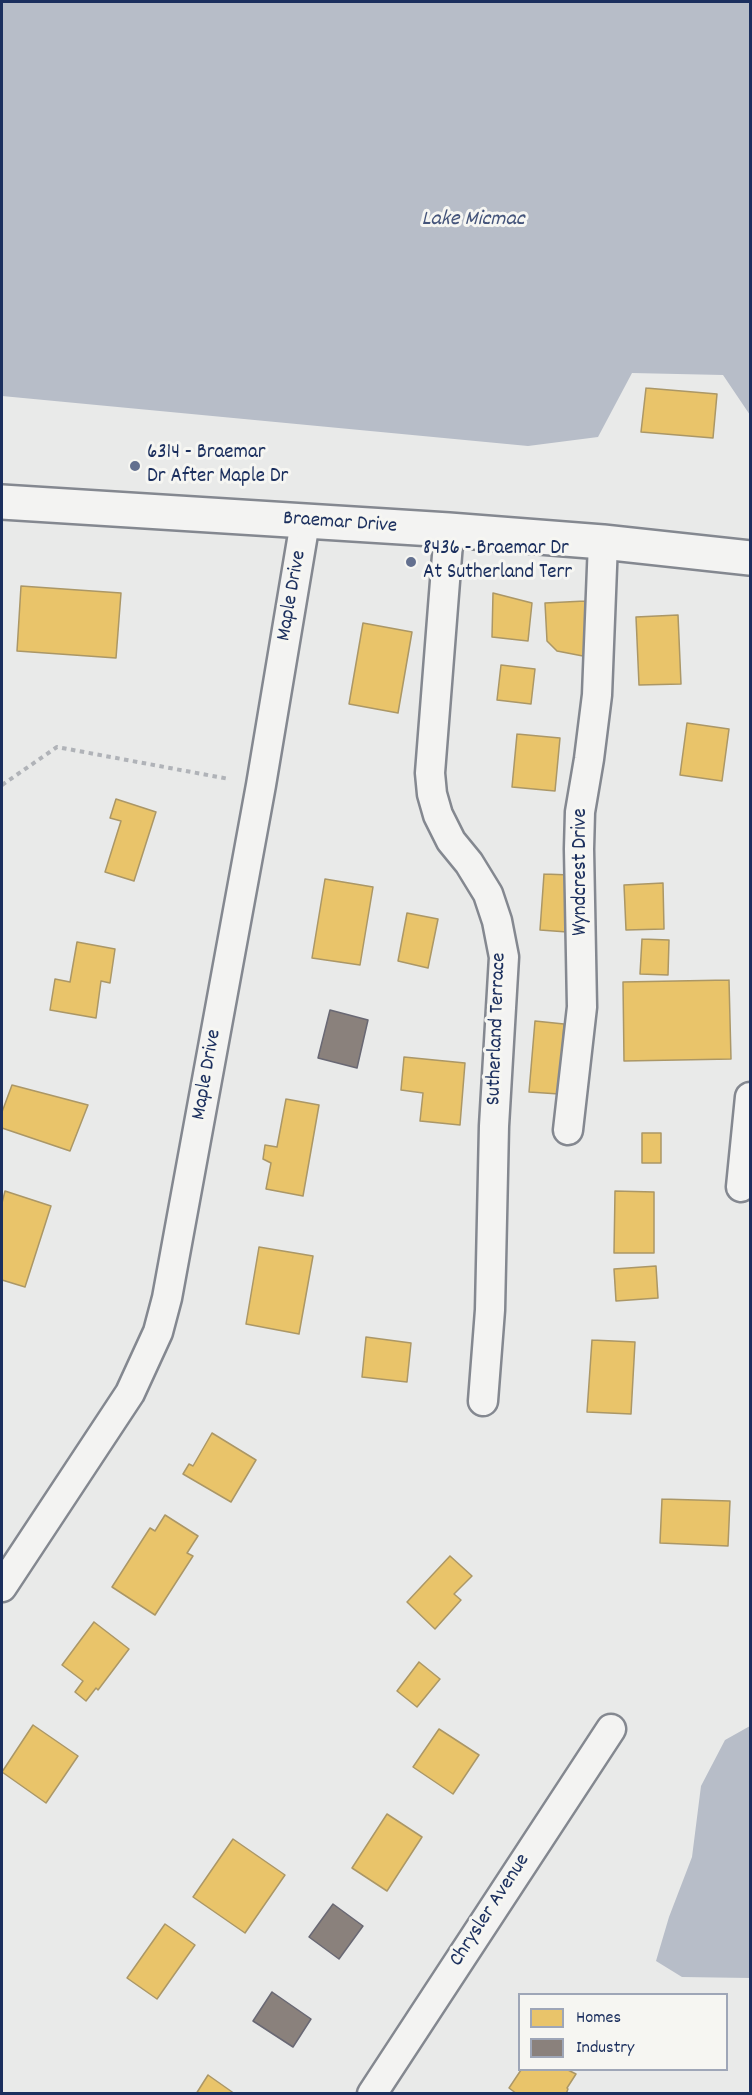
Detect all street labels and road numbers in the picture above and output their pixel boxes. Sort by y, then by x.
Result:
street label: Braemar Drive [282,507,398,541]
street label: Maple Drive [273,549,313,643]
street label: Wyndcrest Drive [569,808,595,936]
street label: Sutherland Terrace [483,952,513,1106]
street label: Maple Drive [188,1028,228,1122]
street label: Chrysler Avenue [445,1850,537,1972]

